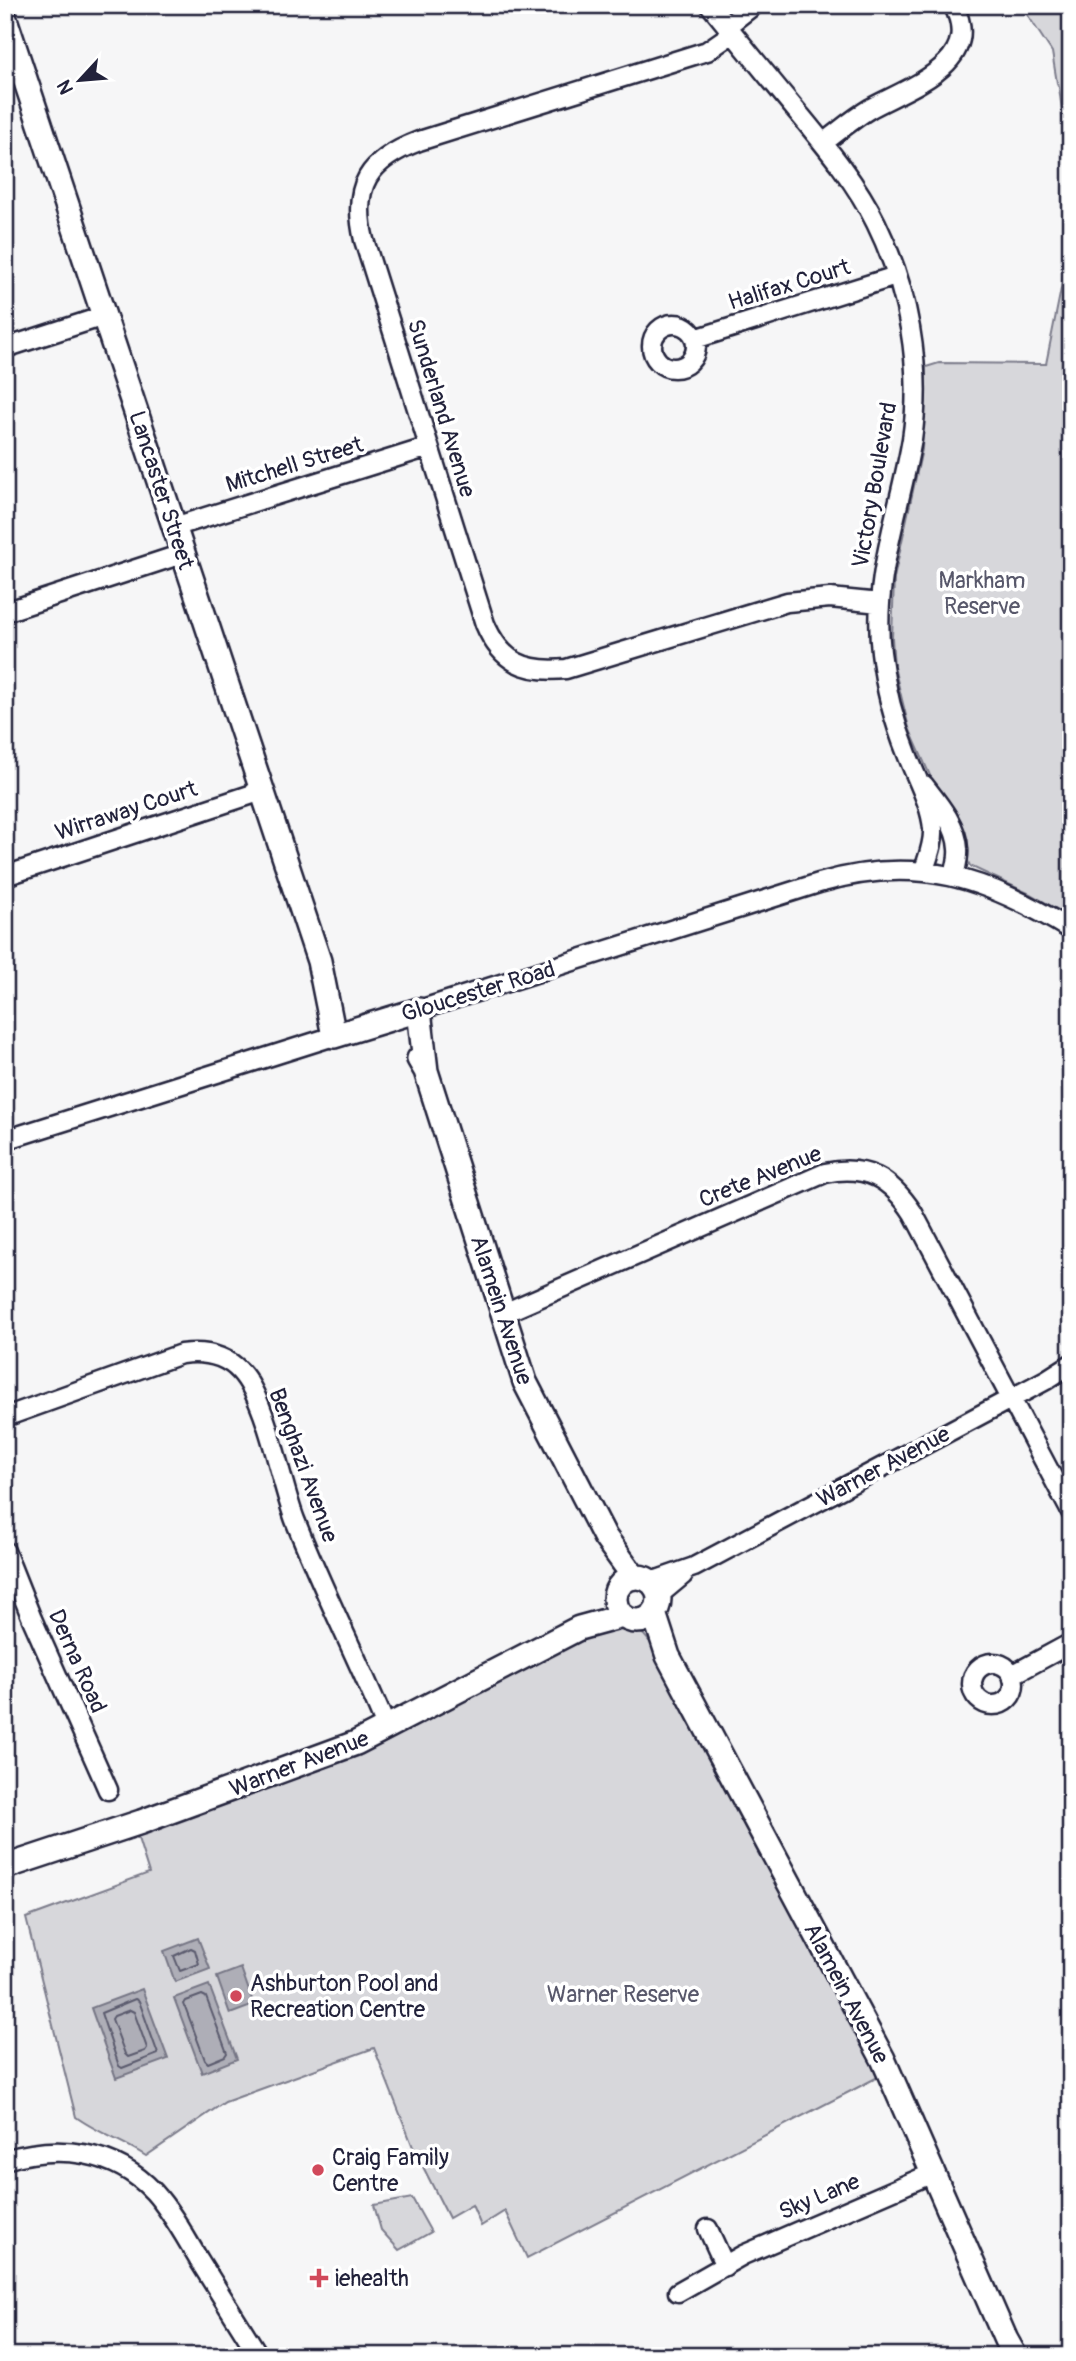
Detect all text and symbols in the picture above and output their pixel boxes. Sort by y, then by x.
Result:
north arrow [46,46,116,116]
text: N [52,76,79,98]
street label: Halifax Court [725,252,854,317]
street label: Sunderland Avenue [401,316,483,501]
street label: Victory Boulevard [846,400,903,570]
street label: Lancaster Street [122,407,201,574]
street label: Mitchell Street [222,430,367,499]
park label: Markham Reserve [939,566,1025,621]
street label: Wirraway Court [52,774,201,847]
street label: Gloucester Road [398,954,558,1029]
street label: Crete Avenue [695,1139,826,1214]
street label: Alamein Avenue [464,1232,540,1389]
street label: Benghazi Avenue [262,1384,345,1547]
street label: Warner Avenue [812,1419,955,1514]
street label: Derna Road [42,1605,113,1717]
street label: Warner Avenue [225,1723,374,1803]
street label: Alamein Avenue [797,1918,896,2069]
place label: Ashburton Pool and Recreation Centre [250,1969,439,2024]
park label: Warner Reserve [547,1980,700,2009]
marker: Ashburton Pool and Recreation Centre [228,1988,244,2004]
place label: Craig Family Centre [332,2143,449,2198]
marker: Craig Family Centre [310,2162,326,2178]
street label: Sky Lane [774,2166,865,2226]
place label: iehealth [335,2264,409,2293]
marker: iehealth [309,2268,329,2288]

